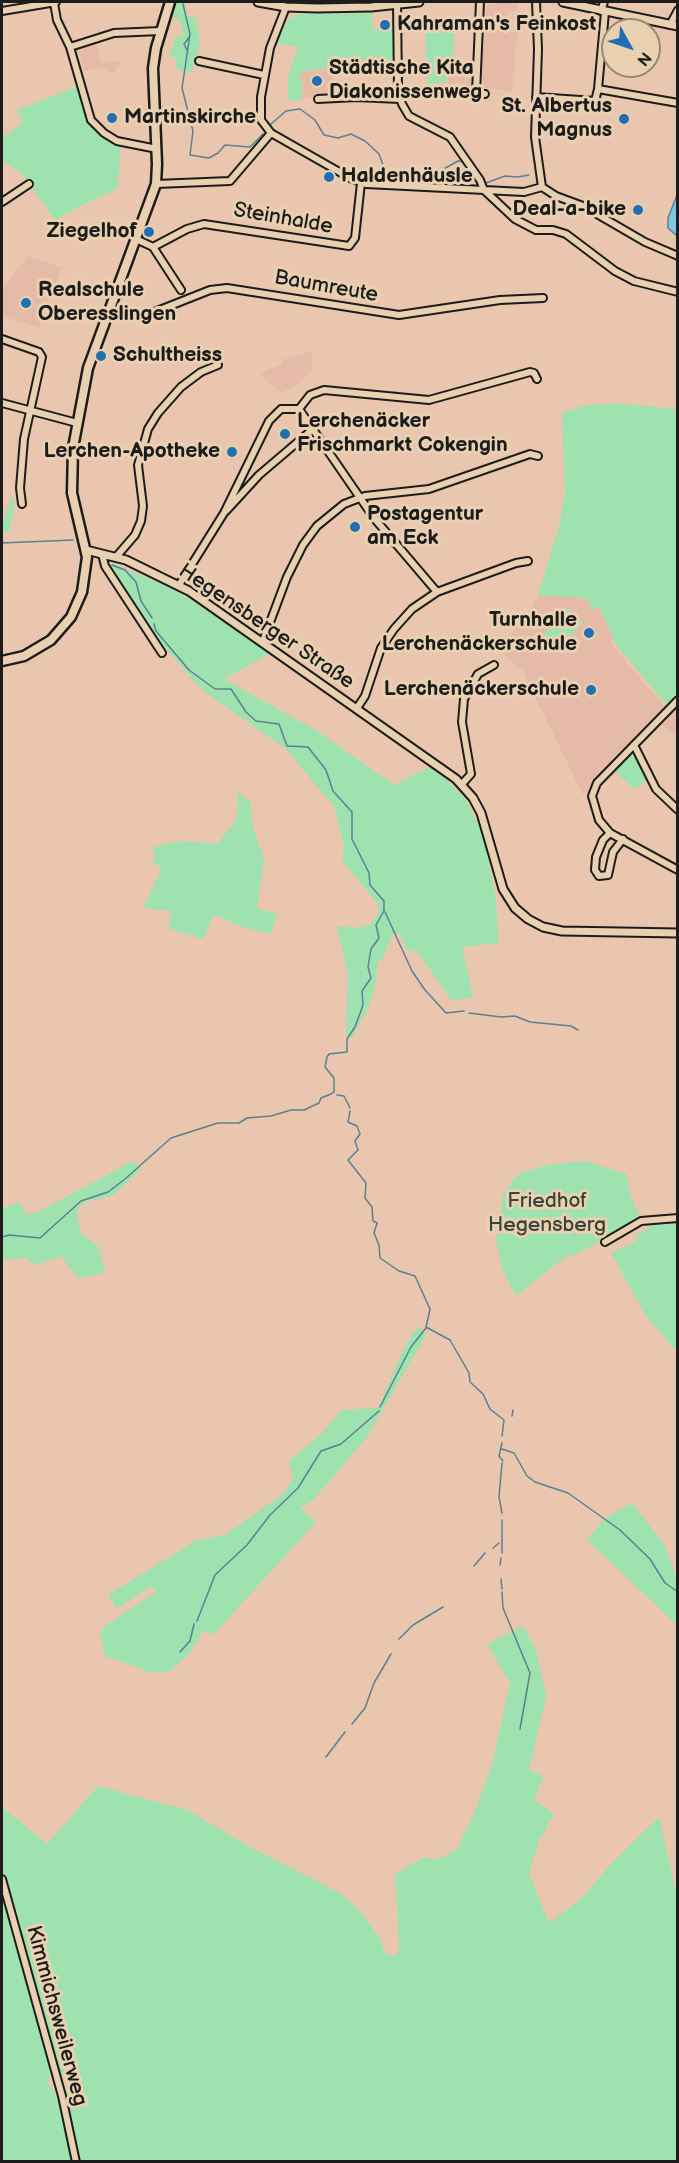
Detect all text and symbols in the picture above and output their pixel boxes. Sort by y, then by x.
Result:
place label: Kahraman's Feinkost [397,12,596,38]
marker: Kahraman's Feinkost [378,18,392,32]
north arrow [601,18,661,78]
text: N [632,48,655,69]
place label: Städtische Kita Diakonissenweg [329,56,482,106]
marker: Städtische Kita Diakonissenweg [310,74,324,88]
place label: St. Albertus Magnus [502,94,612,144]
place label: Martinskirche [124,105,256,131]
marker: Martinskirche [105,111,119,125]
marker: St. Albertus Magnus [617,112,631,126]
place label: Haldenhäusle [341,164,473,190]
marker: Haldenhäusle [322,170,336,184]
place label: Deal-a-bike [513,197,626,223]
street label: Steinhalde [231,198,335,240]
marker: Deal-a-bike [631,203,645,217]
place label: Ziegelhof [47,219,137,245]
marker: Ziegelhof [142,225,156,239]
street label: Baumreute [272,265,380,309]
place label: Realschule Oberesslingen [38,278,176,328]
marker: Realschule Oberesslingen [19,296,33,310]
place label: Schultheiss [113,343,222,369]
marker: Schultheiss [94,349,108,363]
place label: Lerchenäcker Frischmarkt Cokengin [297,409,508,459]
marker: Lerchenäcker Frischmarkt Cokengin [278,427,292,441]
place label: Lerchen-Apotheke [44,439,220,465]
marker: Lerchen-Apotheke [225,445,239,459]
place label: Postagentur am Eck [367,502,483,552]
marker: Postagentur am Eck [348,520,362,534]
street label: Hegensberger Straße [173,559,359,695]
place label: Turnhalle Lerchenäckerschule [382,608,577,658]
marker: Turnhalle Lerchenäckerschule [582,626,596,640]
place label: Lerchenäckerschule [384,677,579,703]
marker: Lerchenäckerschule [584,683,598,697]
park label: Friedhof Hegensberg [488,1189,606,1239]
street label: Kimmichsweilerweg [20,1923,92,2109]

